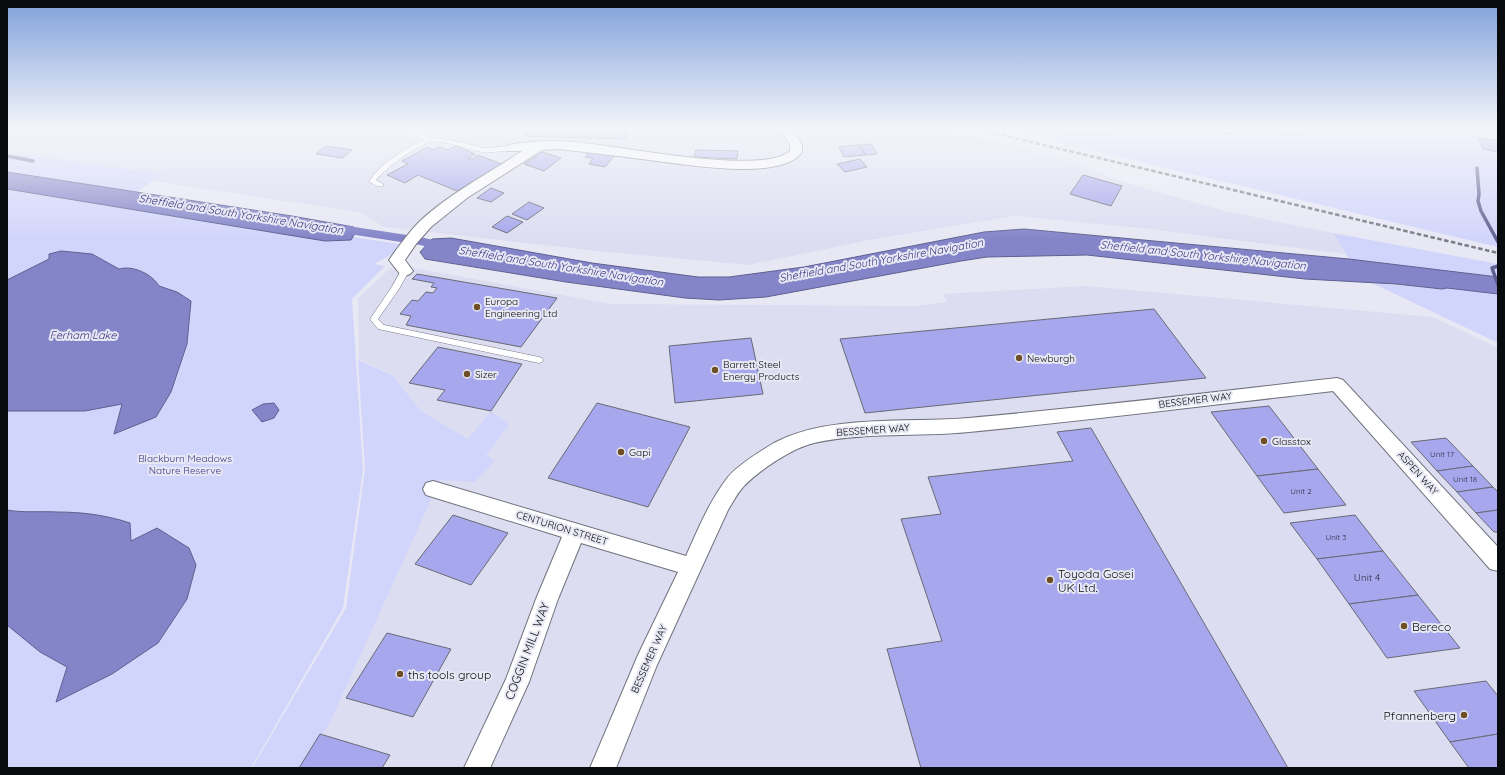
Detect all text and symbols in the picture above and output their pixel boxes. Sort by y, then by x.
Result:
water label: Sheffield and South Yorkshire Navigation [138,191,345,237]
water label: Sheffield and South Yorkshire Navigation [778,235,985,285]
water label: Sheffield and South Yorkshire Navigation [1100,237,1307,273]
water label: Sheffield and South Yorkshire Navigation [458,243,665,289]
place label: Europa Engineering Ltd [485,295,557,320]
marker: Europa Engineering Ltd [472,302,482,312]
water label: Ferham Lake [50,328,117,342]
place label: Newburgh [1027,352,1075,365]
marker: Newburgh [1014,353,1024,363]
place label: Barrett Steel Energy Products [723,358,800,383]
marker: Barrett Steel Energy Products [710,365,720,375]
place label: Sizer [475,368,497,381]
marker: Sizer [462,369,472,379]
street label: BESSEMER WAY [1158,389,1233,411]
street label: BESSEMER WAY [836,421,911,439]
place label: Glasstox [1272,435,1311,448]
marker: Glasstox [1259,436,1269,446]
place label: Gapi [629,446,650,459]
marker: Gapi [616,447,626,457]
street label: ASPEN WAY [1395,448,1441,498]
house number: Unit 17 [1430,449,1454,459]
park label: Blackburn Meadows Nature Reserve [138,452,232,477]
house number: Unit 18 [1453,474,1477,484]
house number: Unit 2 [1290,486,1312,496]
street label: CENTURION STREET [515,508,609,548]
house number: Unit 3 [1325,532,1347,542]
place label: Toyoda Gosei UK Ltd. [1058,566,1133,595]
house number: Unit 4 [1354,571,1380,584]
marker: Toyoda Gosei UK Ltd. [1045,575,1055,585]
street label: COGGIN MILL WAY [502,600,553,702]
place label: Bereco [1412,619,1451,634]
marker: Bereco [1399,621,1409,631]
street label: BESSEMER WAY [628,622,670,695]
place label: ths tools group [408,667,491,682]
marker: ths tools group [395,669,405,679]
place label: Pfannenberg [1384,708,1456,723]
marker: Pfannenberg [1459,710,1469,720]

